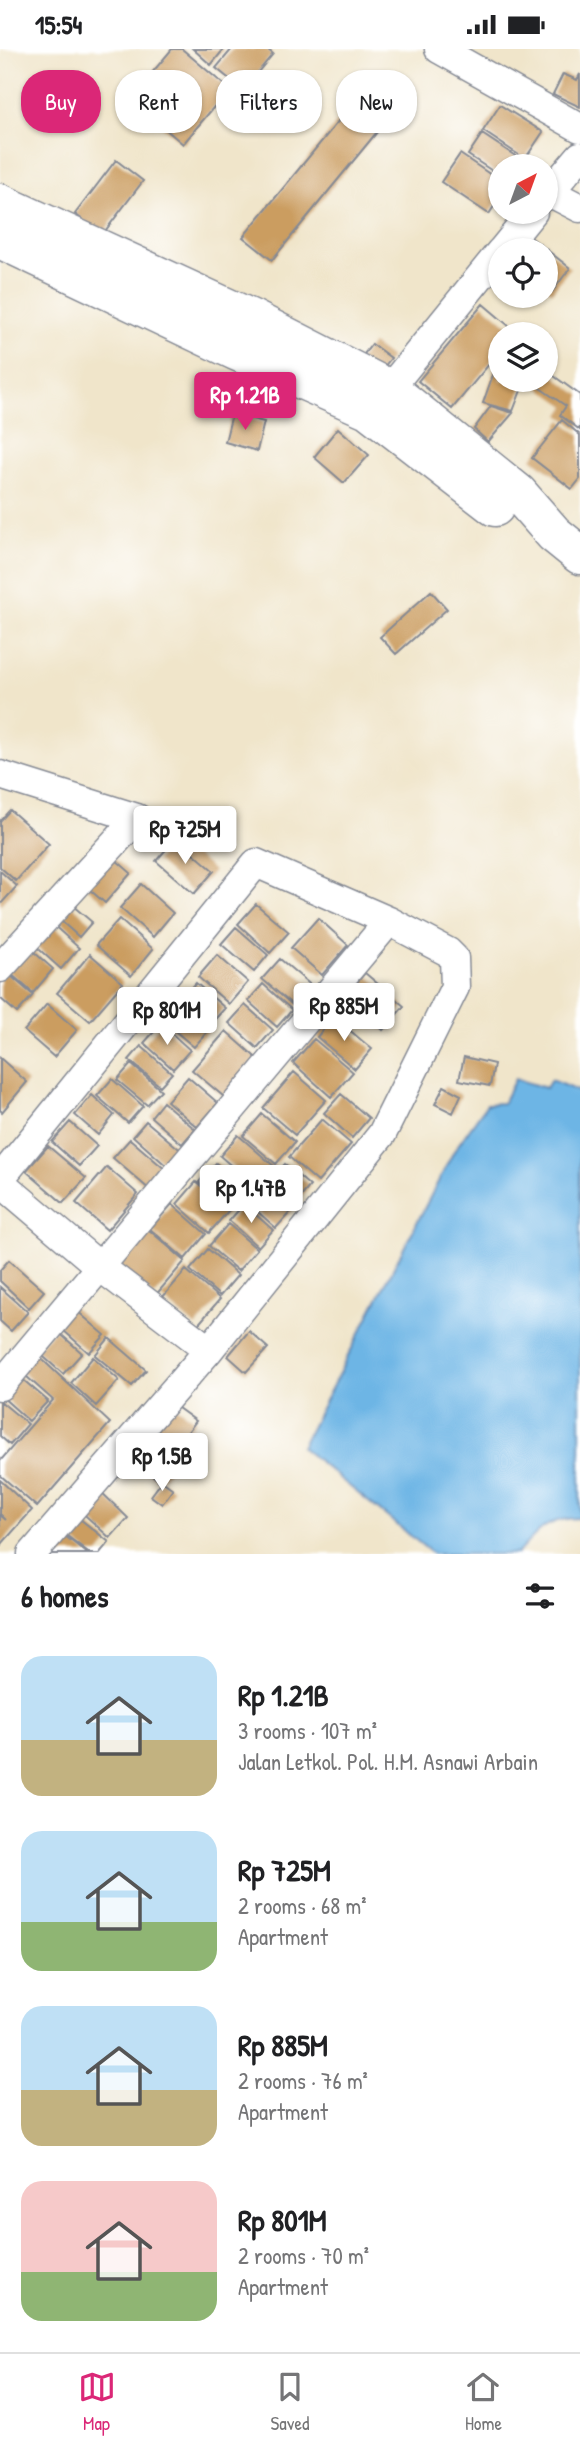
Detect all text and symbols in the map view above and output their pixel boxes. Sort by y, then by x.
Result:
text: 15:54 [35,7,82,42]
chip: Buy [21,70,101,133]
chip: Rent [115,70,202,133]
chip: Filters [216,70,322,133]
chip: New [336,70,417,133]
north arrow [488,154,558,224]
map controls [488,154,558,392]
button: locate [488,238,558,308]
button: layers [488,322,558,392]
pin: Rp 1.21B [173,373,317,432]
text: Rp 1.21B [210,379,280,410]
pin: Rp 725M [120,807,250,866]
text: Rp 725M [149,813,221,844]
pin: Rp 885M [279,983,409,1043]
pin: Rp 801M [102,988,232,1047]
text: Rp 885M [310,990,378,1021]
text: Rp 801M [133,994,201,1025]
pin: Rp 1.47B [179,1165,323,1225]
text: Rp 1.47B [216,1172,286,1203]
pin: Rp 1.5B [97,1433,227,1493]
text: Rp 1.5B [132,1440,192,1471]
text: 6 homes [21,1576,108,1616]
icon: filters [521,1577,559,1615]
text: Rp 1.21B [238,1675,329,1715]
icon: home [77,1684,161,1768]
text: 3 rooms · 107 m² [238,1715,377,1746]
text: Jalan Letkol. Pol. H.M. Asnawi Arbain [238,1746,538,1777]
text: Rp 725M [238,1850,331,1890]
icon: home [77,1859,161,1943]
text: 2 rooms · 68 m² [238,1890,366,1921]
text: Apartment [238,1921,328,1952]
text: Rp 885M [238,2025,328,2065]
icon: home [77,2034,161,2118]
text: 2 rooms · 76 m² [238,2065,368,2096]
text: Apartment [238,2096,328,2127]
text: Rp 801M [238,2200,327,2240]
icon: home [77,2209,161,2293]
text: 2 rooms · 70 m² [238,2240,369,2271]
text: Apartment [238,2271,328,2302]
tab: Map [78,2368,116,2436]
tab: Saved [271,2368,309,2436]
tab: Home [464,2368,502,2436]

